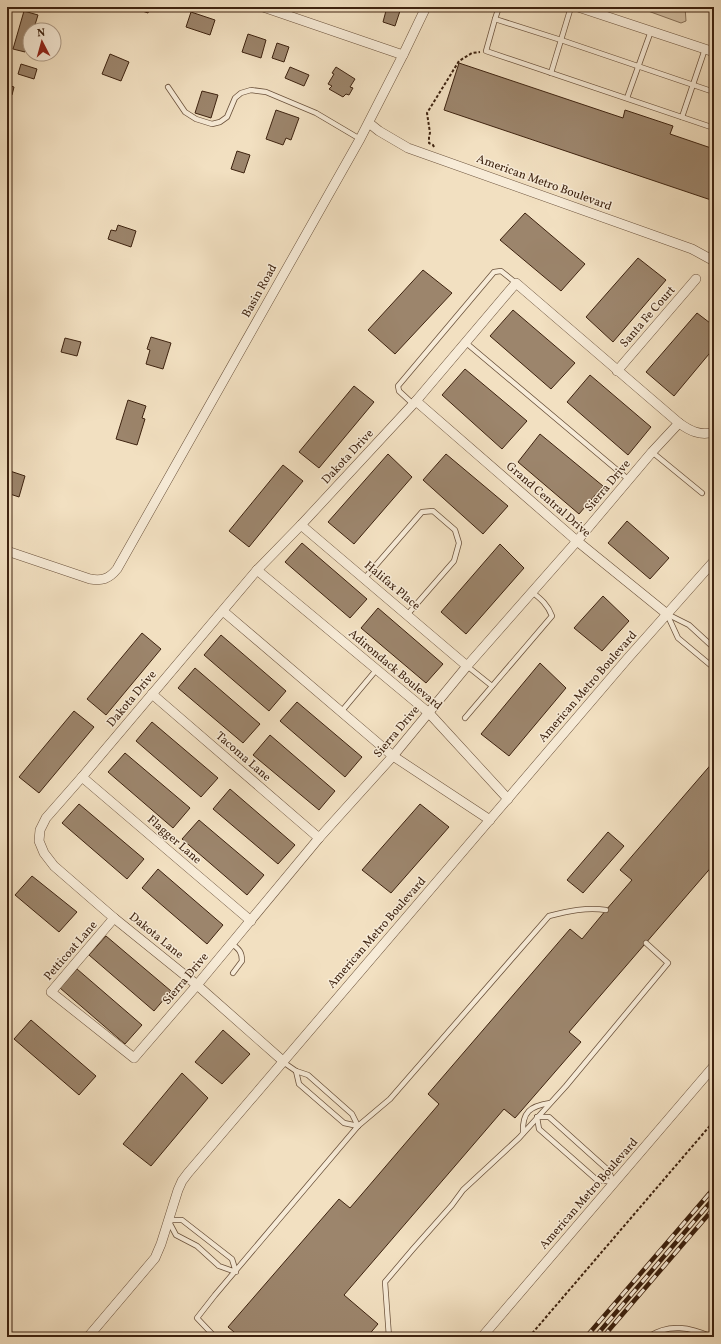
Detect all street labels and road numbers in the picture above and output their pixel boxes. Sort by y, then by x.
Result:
street label: American Metro Boulevard [474,151,614,215]
street label: Basin Road [239,261,281,321]
street label: Santa Fe Court [617,283,679,351]
street label: Dakota Drive [318,426,378,488]
street label: Sierra Drive [581,456,635,516]
street label: Grand Central Drive [502,459,594,541]
street label: Halifax Place [361,558,424,614]
street label: Adirondack Boulevard [345,626,445,714]
street label: American Metro Boulevard [535,628,641,746]
street label: Dakota Drive [104,667,161,731]
street label: Sierra Drive [370,702,424,762]
street label: Tacoma Lane [212,728,274,786]
street label: Flagger Lane [143,812,205,868]
street label: American Metro Boulevard [324,874,430,992]
street label: Dakota Lane [125,909,187,963]
street label: Petticoat Lane [41,918,102,984]
street label: Sierra Drive [159,949,213,1009]
street label: American Metro Boulevard [536,1135,642,1253]

